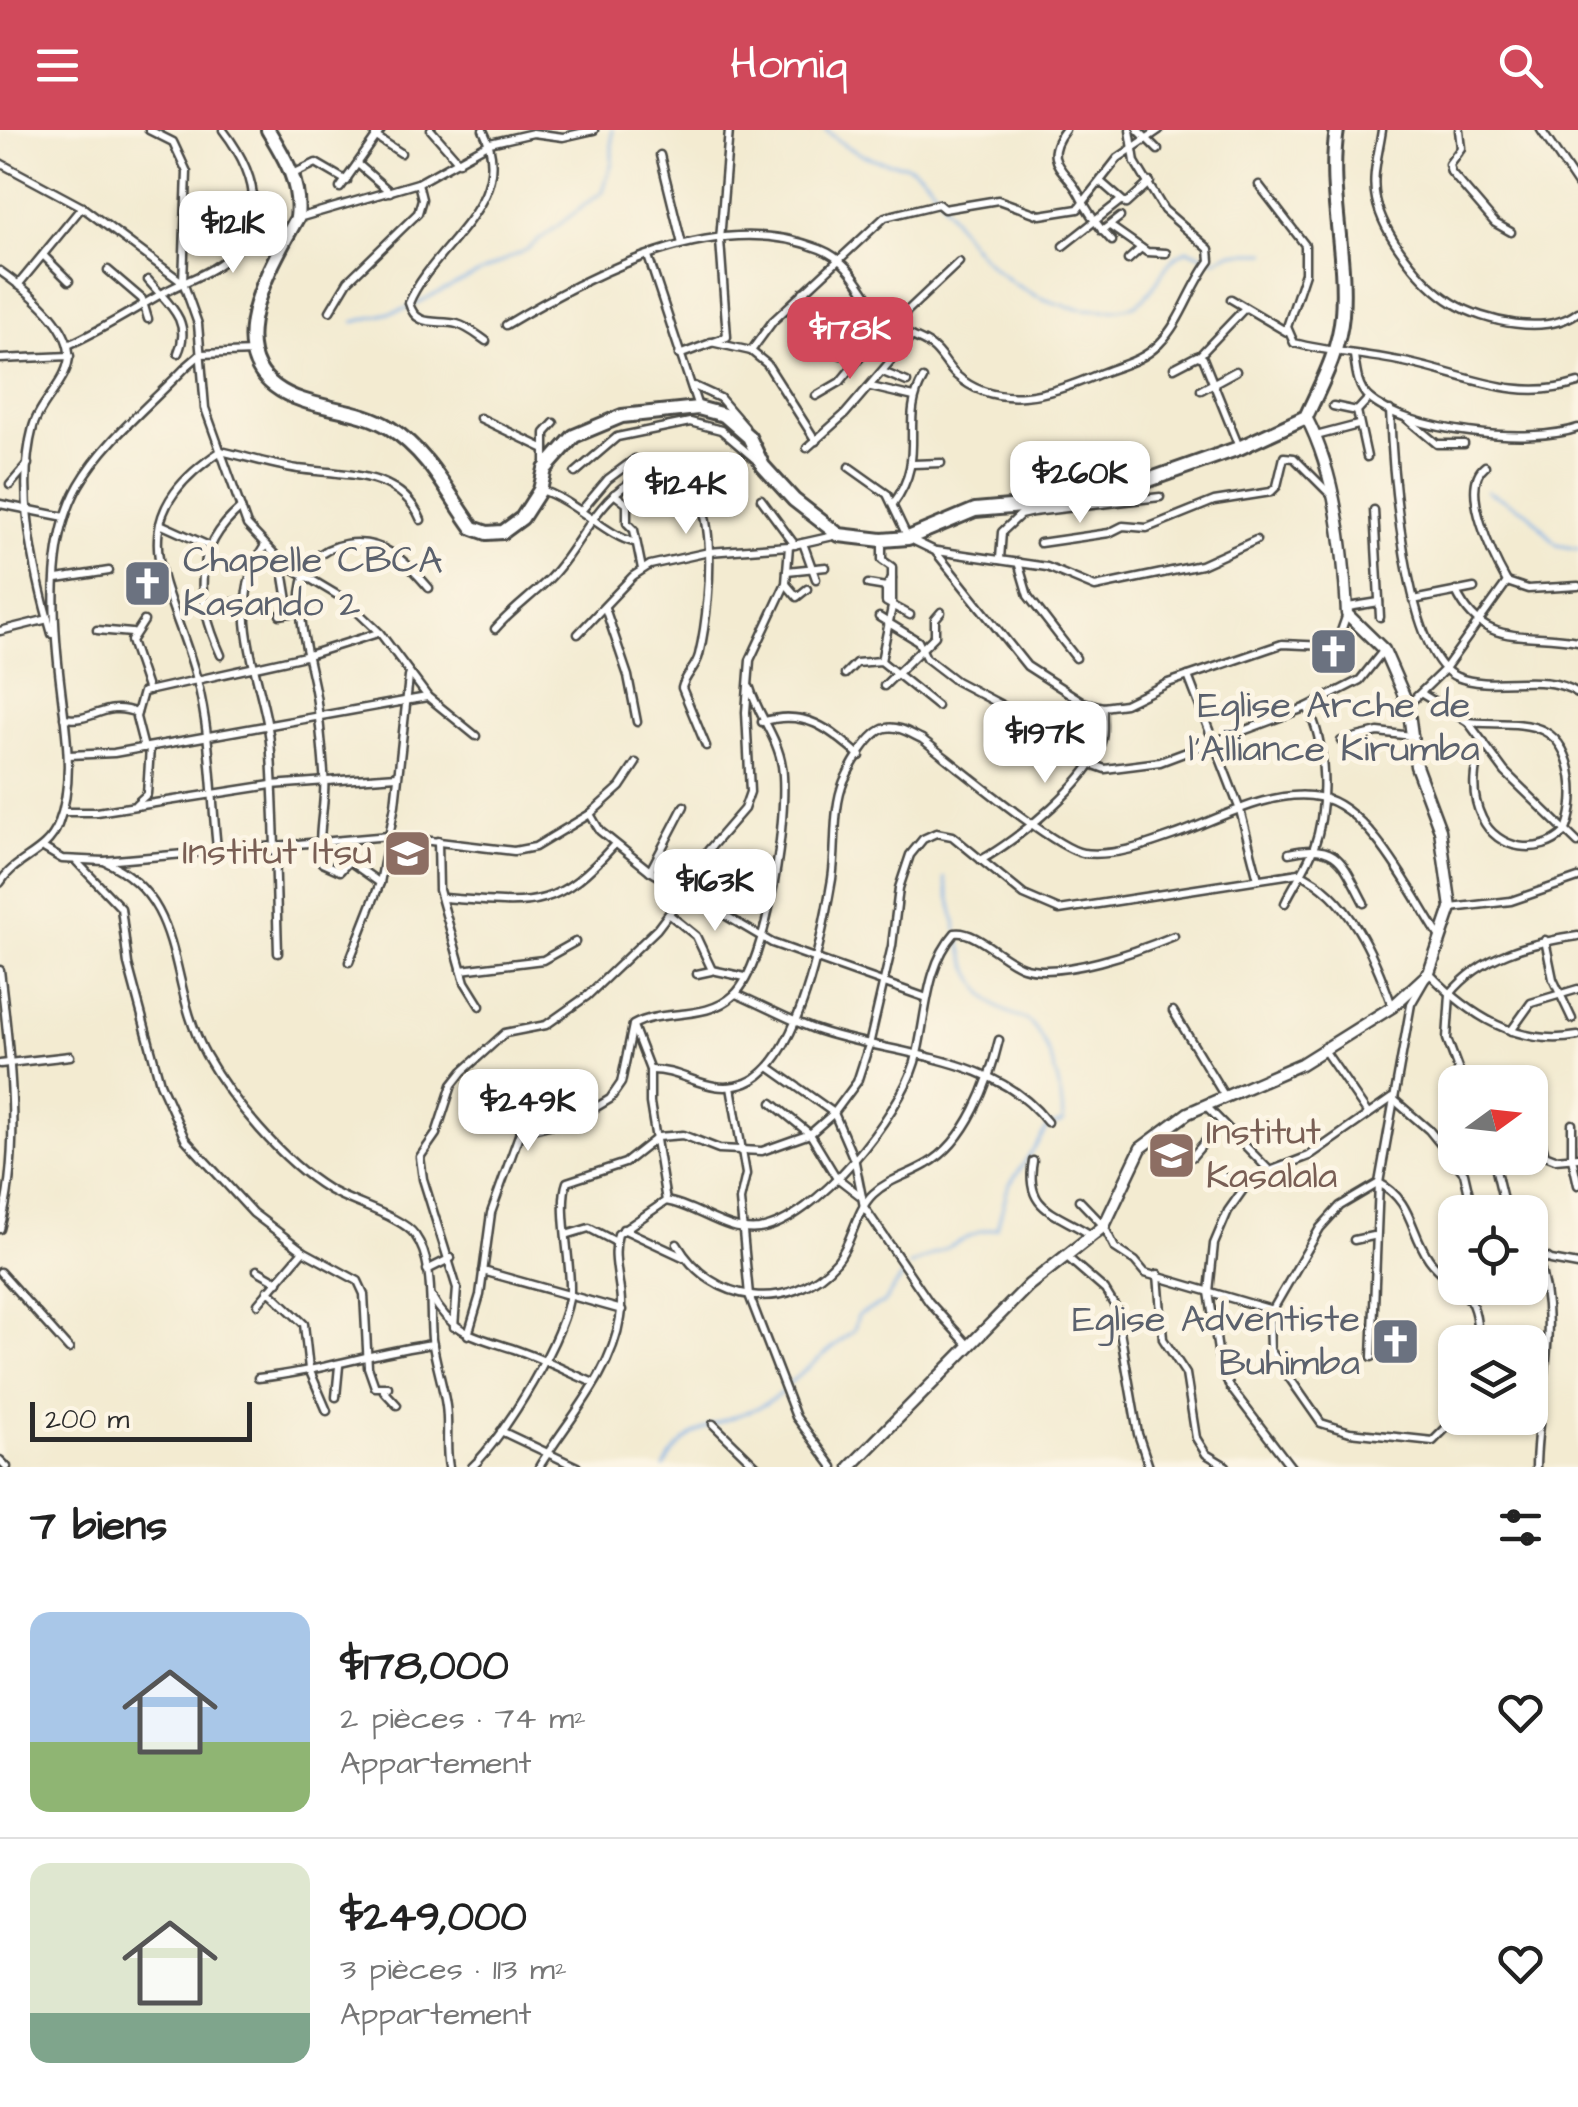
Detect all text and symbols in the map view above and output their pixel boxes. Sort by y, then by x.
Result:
text: Homiq [730,34,848,96]
icon: menu [30,38,85,93]
icon: search [1493,38,1548,93]
pin: $121K [163,191,303,276]
text: $121K [201,201,265,246]
pin: $178K [780,297,920,382]
text: $178K [809,307,891,352]
pin: $260K [1010,441,1150,526]
text: $260K [1032,451,1128,496]
pin: $124K [616,452,756,537]
text: $124K [645,462,727,507]
place label: Chapelle CBCA Kasando 2 [183,535,443,631]
church icon: Chapelle CBCA Kasando 2 [122,557,174,609]
church icon: Eglise Arche de l'Alliance Kirumba [1308,626,1360,678]
place label: Eglise Arche de l'Alliance Kirumba [1188,680,1480,776]
pin: $197K [975,701,1115,786]
text: $197K [1005,711,1085,756]
place label: Institut Itsu [182,827,372,879]
school or university icon: Institut Itsu [381,827,433,879]
pin: $163K [645,849,785,934]
text: $163K [676,859,754,904]
north arrow [1438,1065,1548,1175]
map controls [1438,1065,1548,1435]
pin: $249K [458,1069,598,1154]
text: $249K [480,1079,576,1124]
place label: Institut Kasalala [1206,1107,1337,1203]
school or university icon: Institut Kasalala [1145,1129,1197,1181]
button: locate [1438,1195,1548,1305]
place label: Eglise Adventiste Buhimba [1072,1294,1360,1390]
church icon: Eglise Adventiste Buhimba [1369,1316,1421,1368]
button: layers [1438,1325,1548,1435]
scale bar [30,1397,252,1442]
text: 200 m [45,1400,129,1439]
text: 7 biens [30,1498,167,1556]
icon: filters [1493,1500,1548,1555]
text: $178,000 [340,1638,509,1696]
icon: home [110,1652,230,1772]
icon: heart [1493,1685,1548,1740]
text: 2 pièces · 74 m² [340,1696,586,1741]
text: Appartement [340,1741,531,1786]
text: $249,000 [340,1889,527,1947]
icon: home [110,1903,230,2023]
icon: heart [1493,1936,1548,1991]
text: 3 pièces · 113 m² [340,1947,567,1992]
text: Appartement [340,1992,531,2037]

